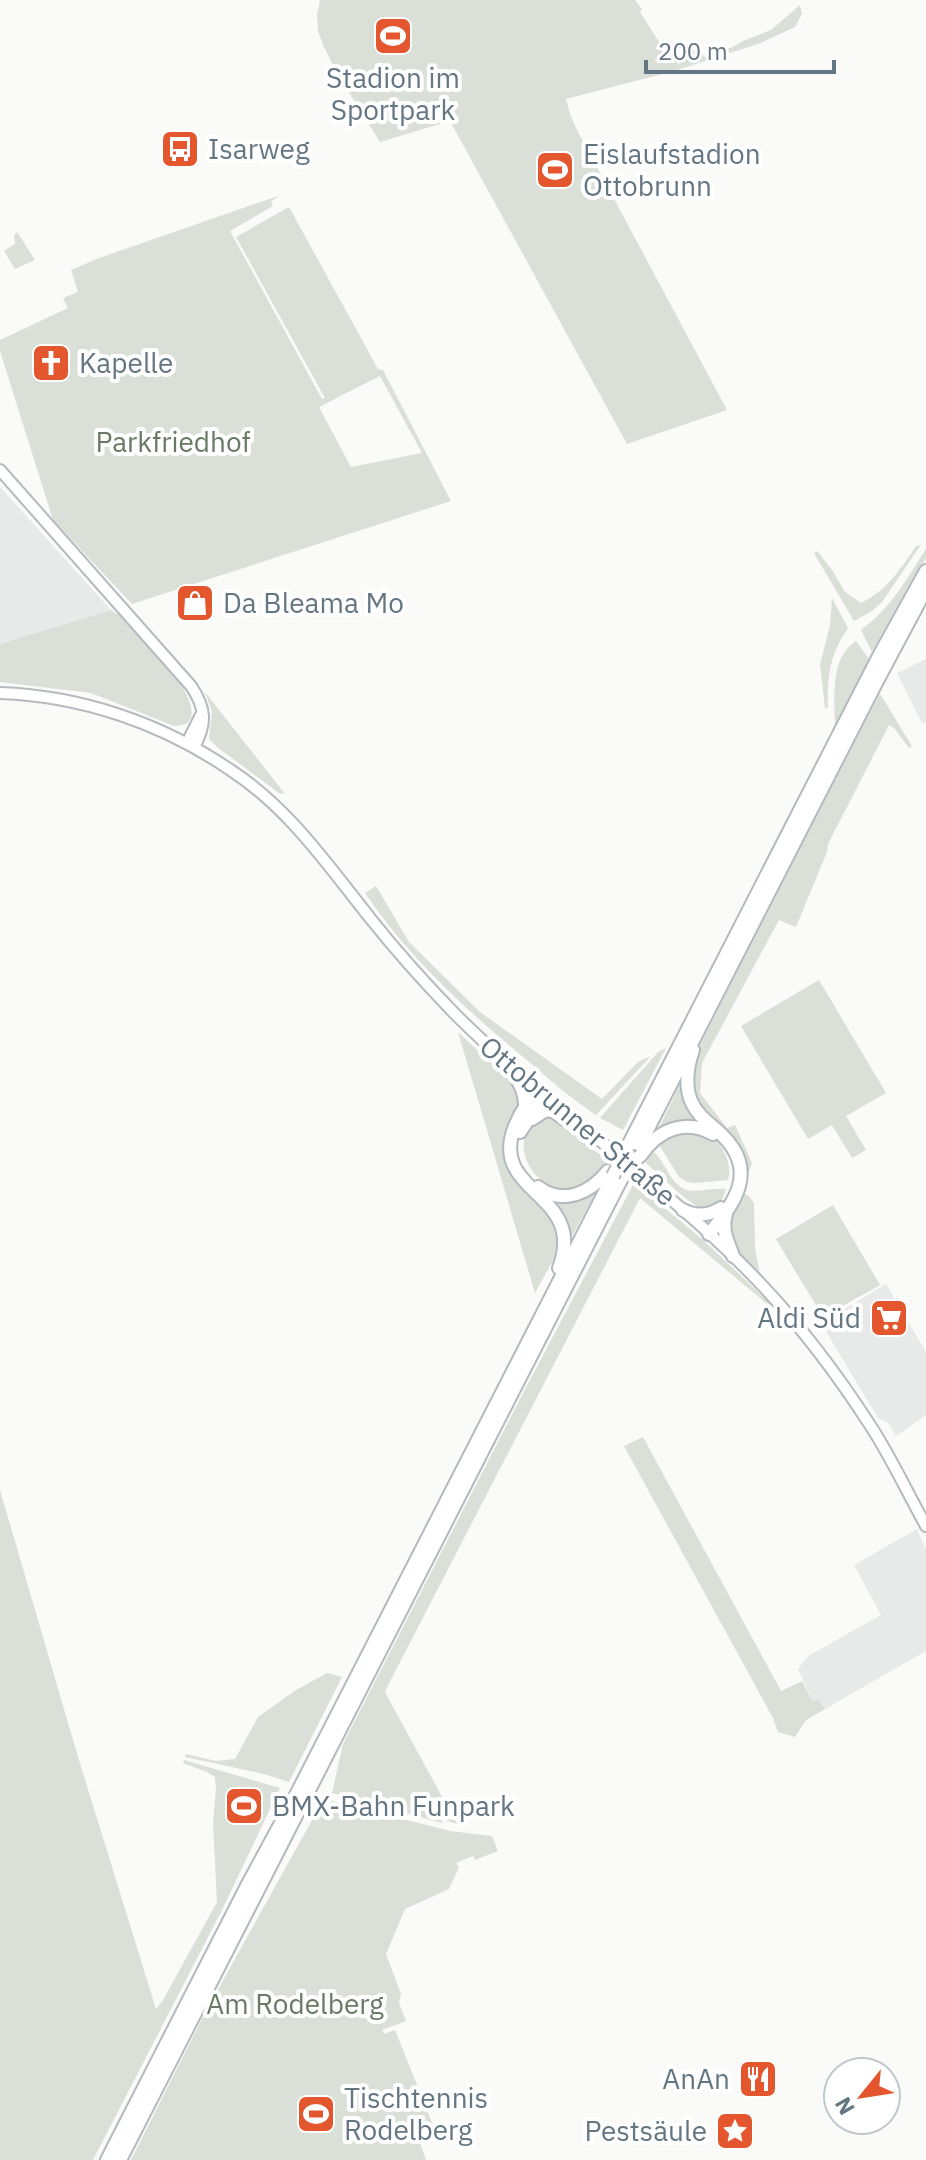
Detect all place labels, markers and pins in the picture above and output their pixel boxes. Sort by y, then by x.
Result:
sports icon: Stadion im Sportpark [372,15,414,57]
place label: Stadion im Sportpark [326,59,460,128]
bus stop icon: Isarweg [159,128,201,170]
place label: Isarweg [208,130,310,167]
place label: Eislaufstadion Ottobrunn [583,135,761,204]
sports icon: Eislaufstadion Ottobrunn [534,149,576,191]
church icon: Kapelle [30,342,72,384]
place label: Kapelle [79,344,173,381]
shop icon: Da Bleama Mo [174,582,216,624]
place label: Da Bleama Mo [223,584,404,621]
supermarket icon: Aldi Süd [868,1297,910,1339]
place label: Aldi Süd [757,1299,861,1336]
sports icon: BMX-Bahn Funpark [223,1785,265,1827]
place label: BMX-Bahn Funpark [272,1787,515,1824]
restaurant icon: AnAn [737,2058,779,2100]
place label: AnAn [662,2060,730,2097]
place label: Tischtennis Rodelberg [344,2079,488,2148]
sports icon: Tischtennis Rodelberg [295,2093,337,2135]
place icon: Pestsäule [714,2110,756,2152]
place label: Pestsäule [584,2112,707,2149]

